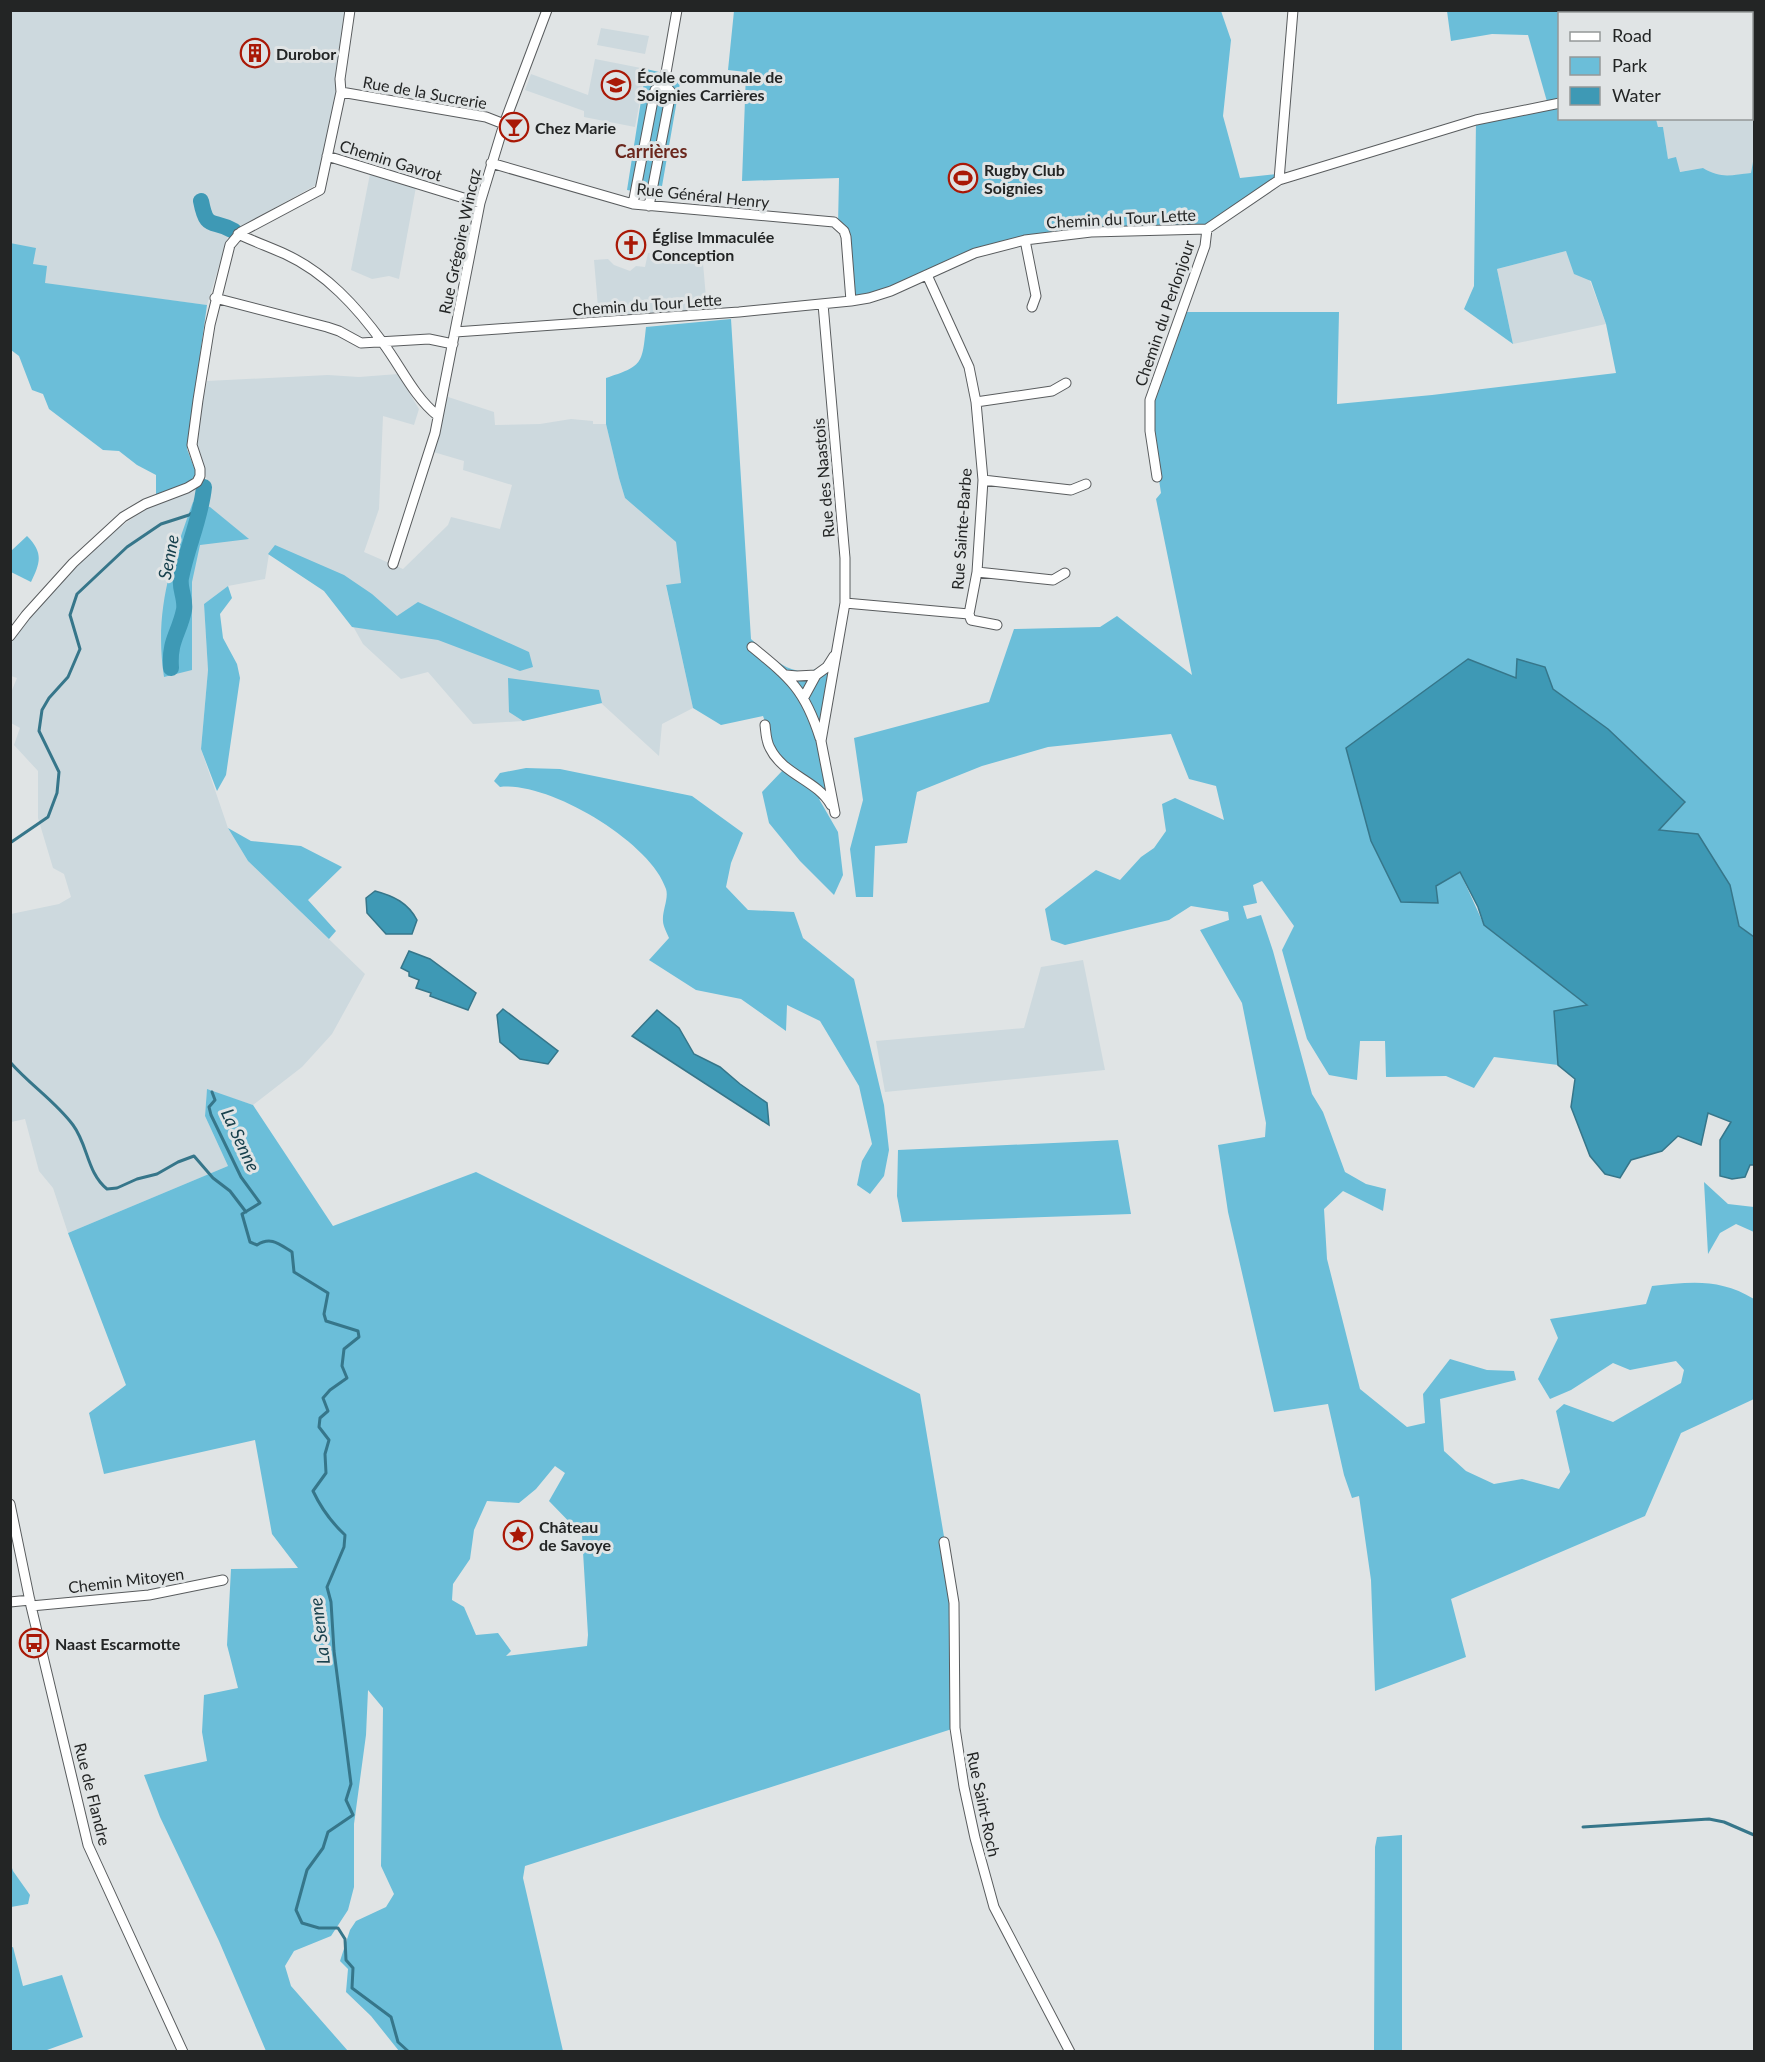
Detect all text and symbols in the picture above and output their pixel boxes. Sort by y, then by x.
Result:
legend [1558,12,1753,120]
text: Road [1612,24,1652,46]
building icon: Durobor [239,37,271,69]
place label: Durobor [276,44,336,63]
text: Park [1612,54,1648,76]
place label: École communale de Soignies Carrières [637,67,783,104]
school or university icon: École communale de Soignies Carrières [600,69,632,101]
street label: Rue de la Sucrerie [361,72,489,112]
text: Water [1612,84,1661,106]
bar icon: Chez Marie [498,111,530,143]
place label: Chez Marie [535,118,616,137]
street label: Chemin Gavrot [338,135,445,185]
district label: Carrières [615,140,687,162]
place label: Rugby Club Soignies [984,160,1065,197]
sports icon: Rugby Club Soignies [947,162,979,194]
street label: Rue Grégoire Wincqz [434,166,484,316]
street label: Rue Général Henry [636,179,771,212]
street label: Chemin du Tour Lette [1046,205,1196,231]
place label: Église Immaculée Conception [652,227,775,264]
church icon: Église Immaculée Conception [615,229,647,261]
street label: Chemin du Perlonjour [1130,237,1198,388]
street label: Chemin du Tour Lette [572,289,722,319]
street label: Rue des Naastois [808,417,838,539]
street label: Rue Sainte-Barbe [947,468,975,590]
water label: Senne [153,533,183,581]
water label: La Senne [217,1105,265,1175]
place label: Château de Savoye [539,1517,611,1554]
place icon: Château de Savoye [502,1519,534,1551]
street label: Chemin Mitoyen [67,1563,185,1597]
water label: La Senne [304,1596,334,1666]
bus stop icon: Naast Escarmotte [18,1627,50,1659]
place label: Naast Escarmotte [55,1634,181,1653]
street label: Rue de Flandre [71,1741,115,1847]
street label: Rue Saint-Roch [964,1750,1004,1858]

